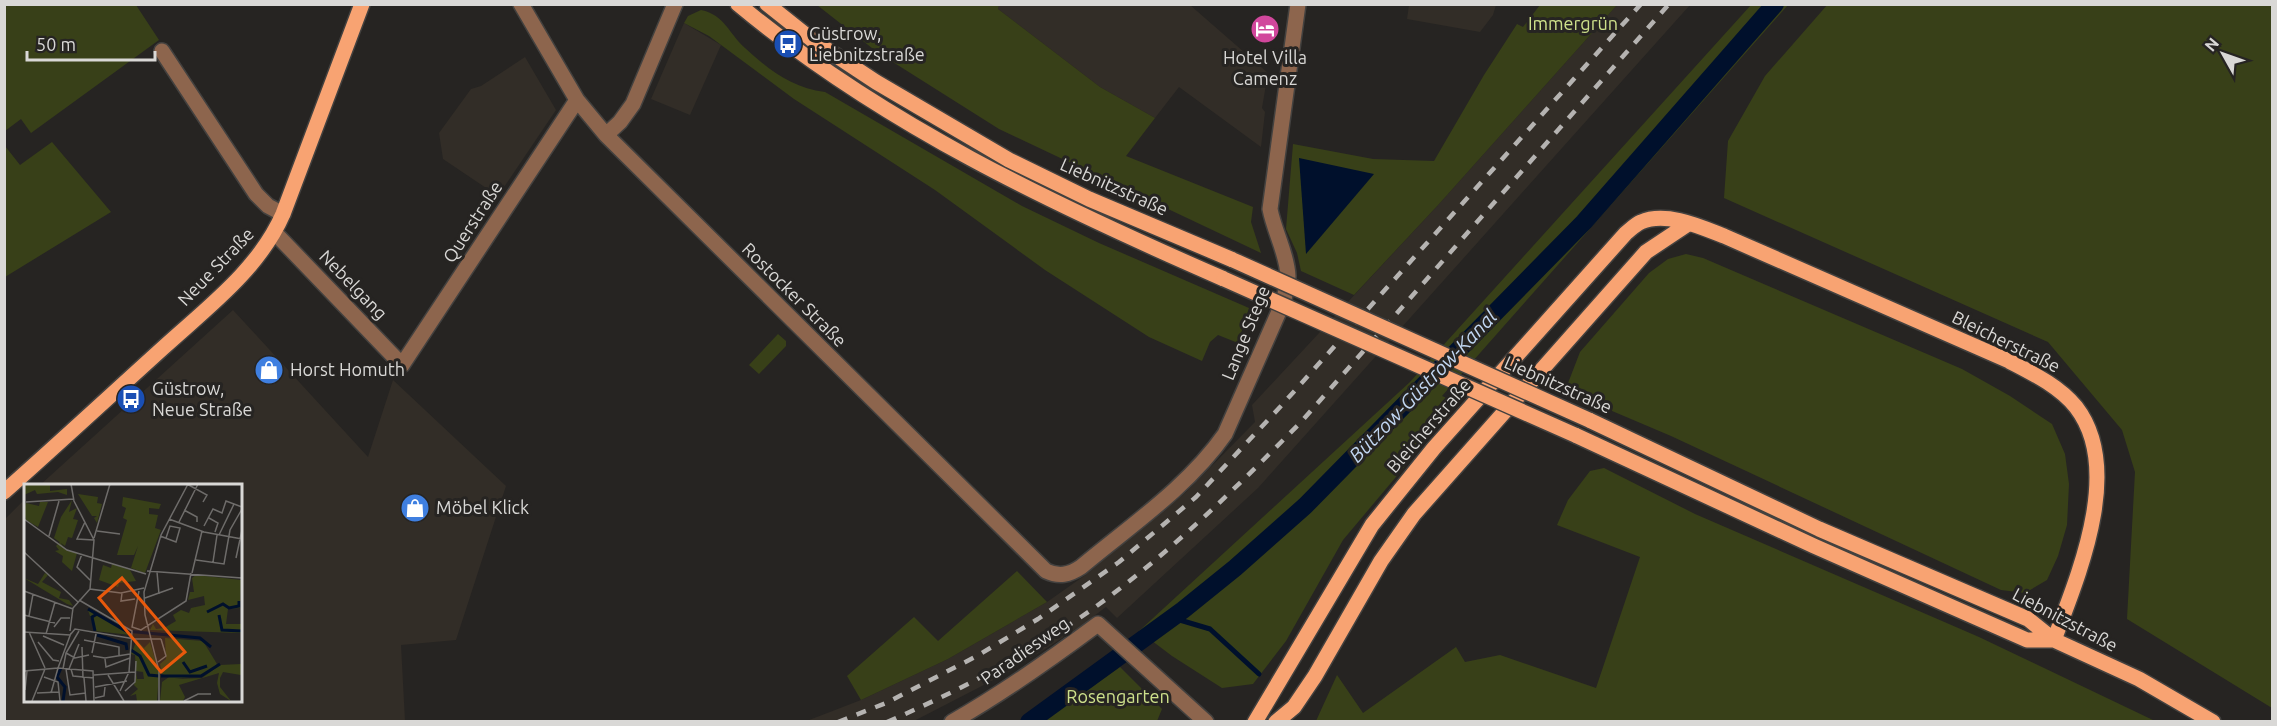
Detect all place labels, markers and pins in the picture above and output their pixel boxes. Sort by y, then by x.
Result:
hotel icon: Hotel Villa Camenz [1249,13,1281,45]
place label: Güstrow, Liebnitzstraße [809,23,925,64]
bus stop icon: Güstrow, Liebnitzstraße [772,28,804,60]
place label: Hotel Villa Camenz [1223,47,1307,88]
shop icon: Horst Homuth [253,354,285,386]
place label: Horst Homuth [290,359,405,379]
place label: Güstrow, Neue Straße [152,378,252,419]
bus stop icon: Güstrow, Neue Straße [115,383,147,415]
shop icon: Möbel Klick [399,492,431,524]
place label: Möbel Klick [436,497,529,517]

